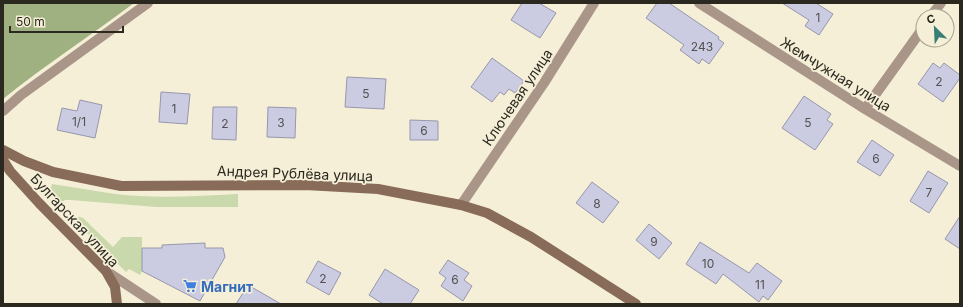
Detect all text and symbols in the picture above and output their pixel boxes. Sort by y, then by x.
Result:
scale bar [10,8,123,34]
north arrow [915,8,955,48]
house number: 1 [816,10,820,25]
text: С [924,11,937,27]
text: 50 m [16,14,45,29]
street label: Жемчужная улица [778,33,894,115]
house number: 243 [691,39,713,54]
street label: Ключевая улица [478,45,556,149]
house number: 2 [935,74,943,89]
house number: 5 [362,86,370,101]
house number: 1 [172,101,176,116]
house number: 1/1 [72,114,86,129]
house number: 3 [277,115,285,130]
house number: 5 [804,115,812,130]
house number: 2 [221,116,229,131]
house number: 6 [420,123,428,138]
house number: 6 [872,151,880,166]
street label: Андрея Рублёва улица [217,162,373,184]
street label: Булгарская улица [27,170,123,270]
house number: 7 [926,185,933,200]
house number: 8 [593,196,601,211]
house number: 9 [650,234,658,249]
house number: 10 [702,256,714,271]
house number: 2 [319,271,327,286]
house number: 6 [451,272,459,287]
house number: 11 [755,277,765,292]
supermarket icon: Магнит [182,278,198,294]
place label: Магнит [201,278,253,295]

